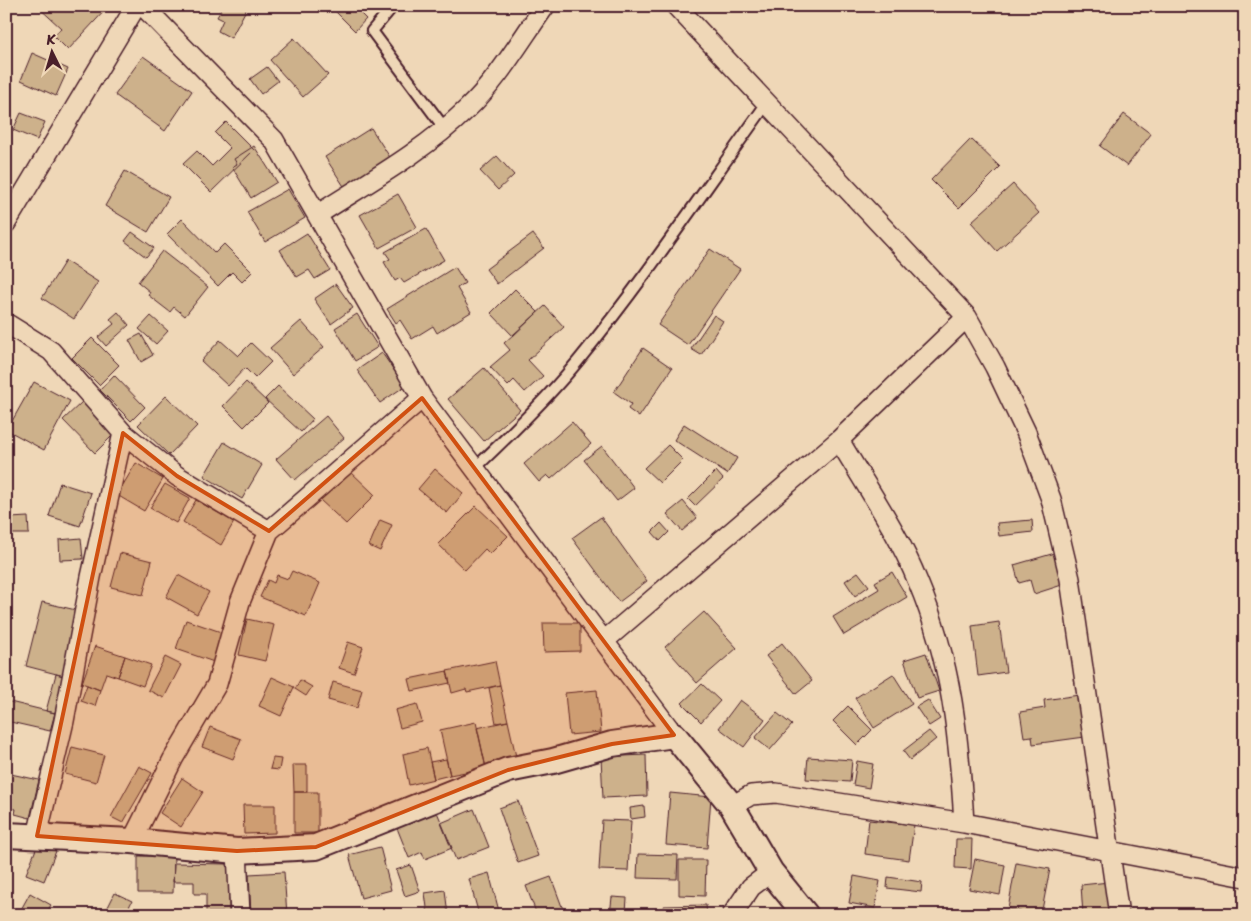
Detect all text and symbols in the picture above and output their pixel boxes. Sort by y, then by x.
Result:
text: K [45,27,58,52]
north arrow [28,28,78,78]

